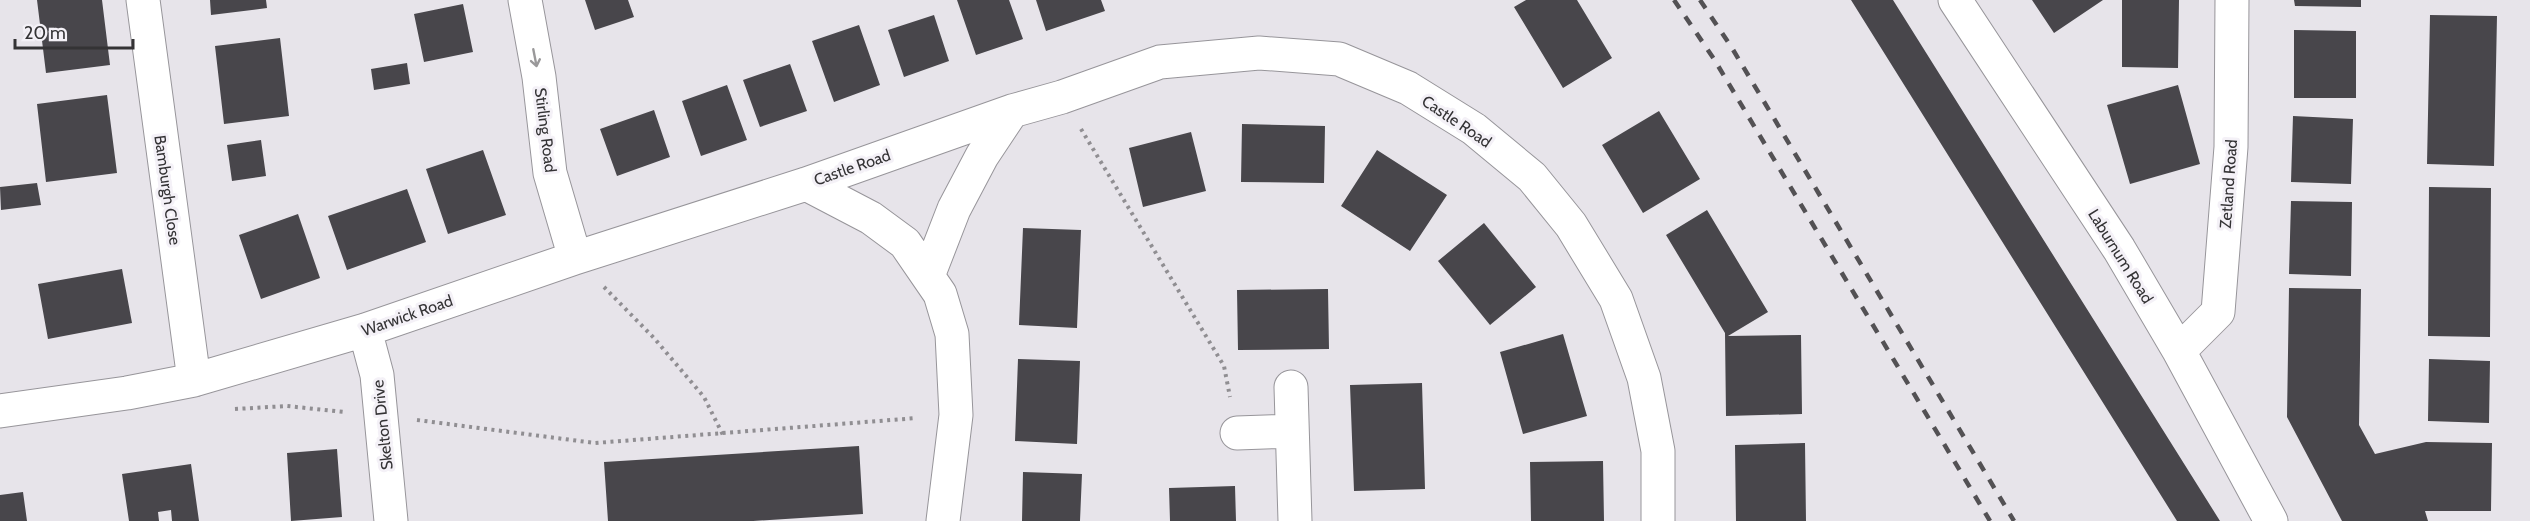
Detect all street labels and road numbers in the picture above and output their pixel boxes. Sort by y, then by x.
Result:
street label: Stirling Road [531,87,560,174]
street label: Castle Road [1418,91,1495,152]
street label: Bamburgh Close [150,134,185,246]
street label: Zetland Road [2216,139,2241,229]
street label: Castle Road [811,146,893,189]
street label: Laburnum Road [2084,206,2157,307]
street label: Warwick Road [359,291,455,340]
street label: Skelton Drive [368,379,397,471]

